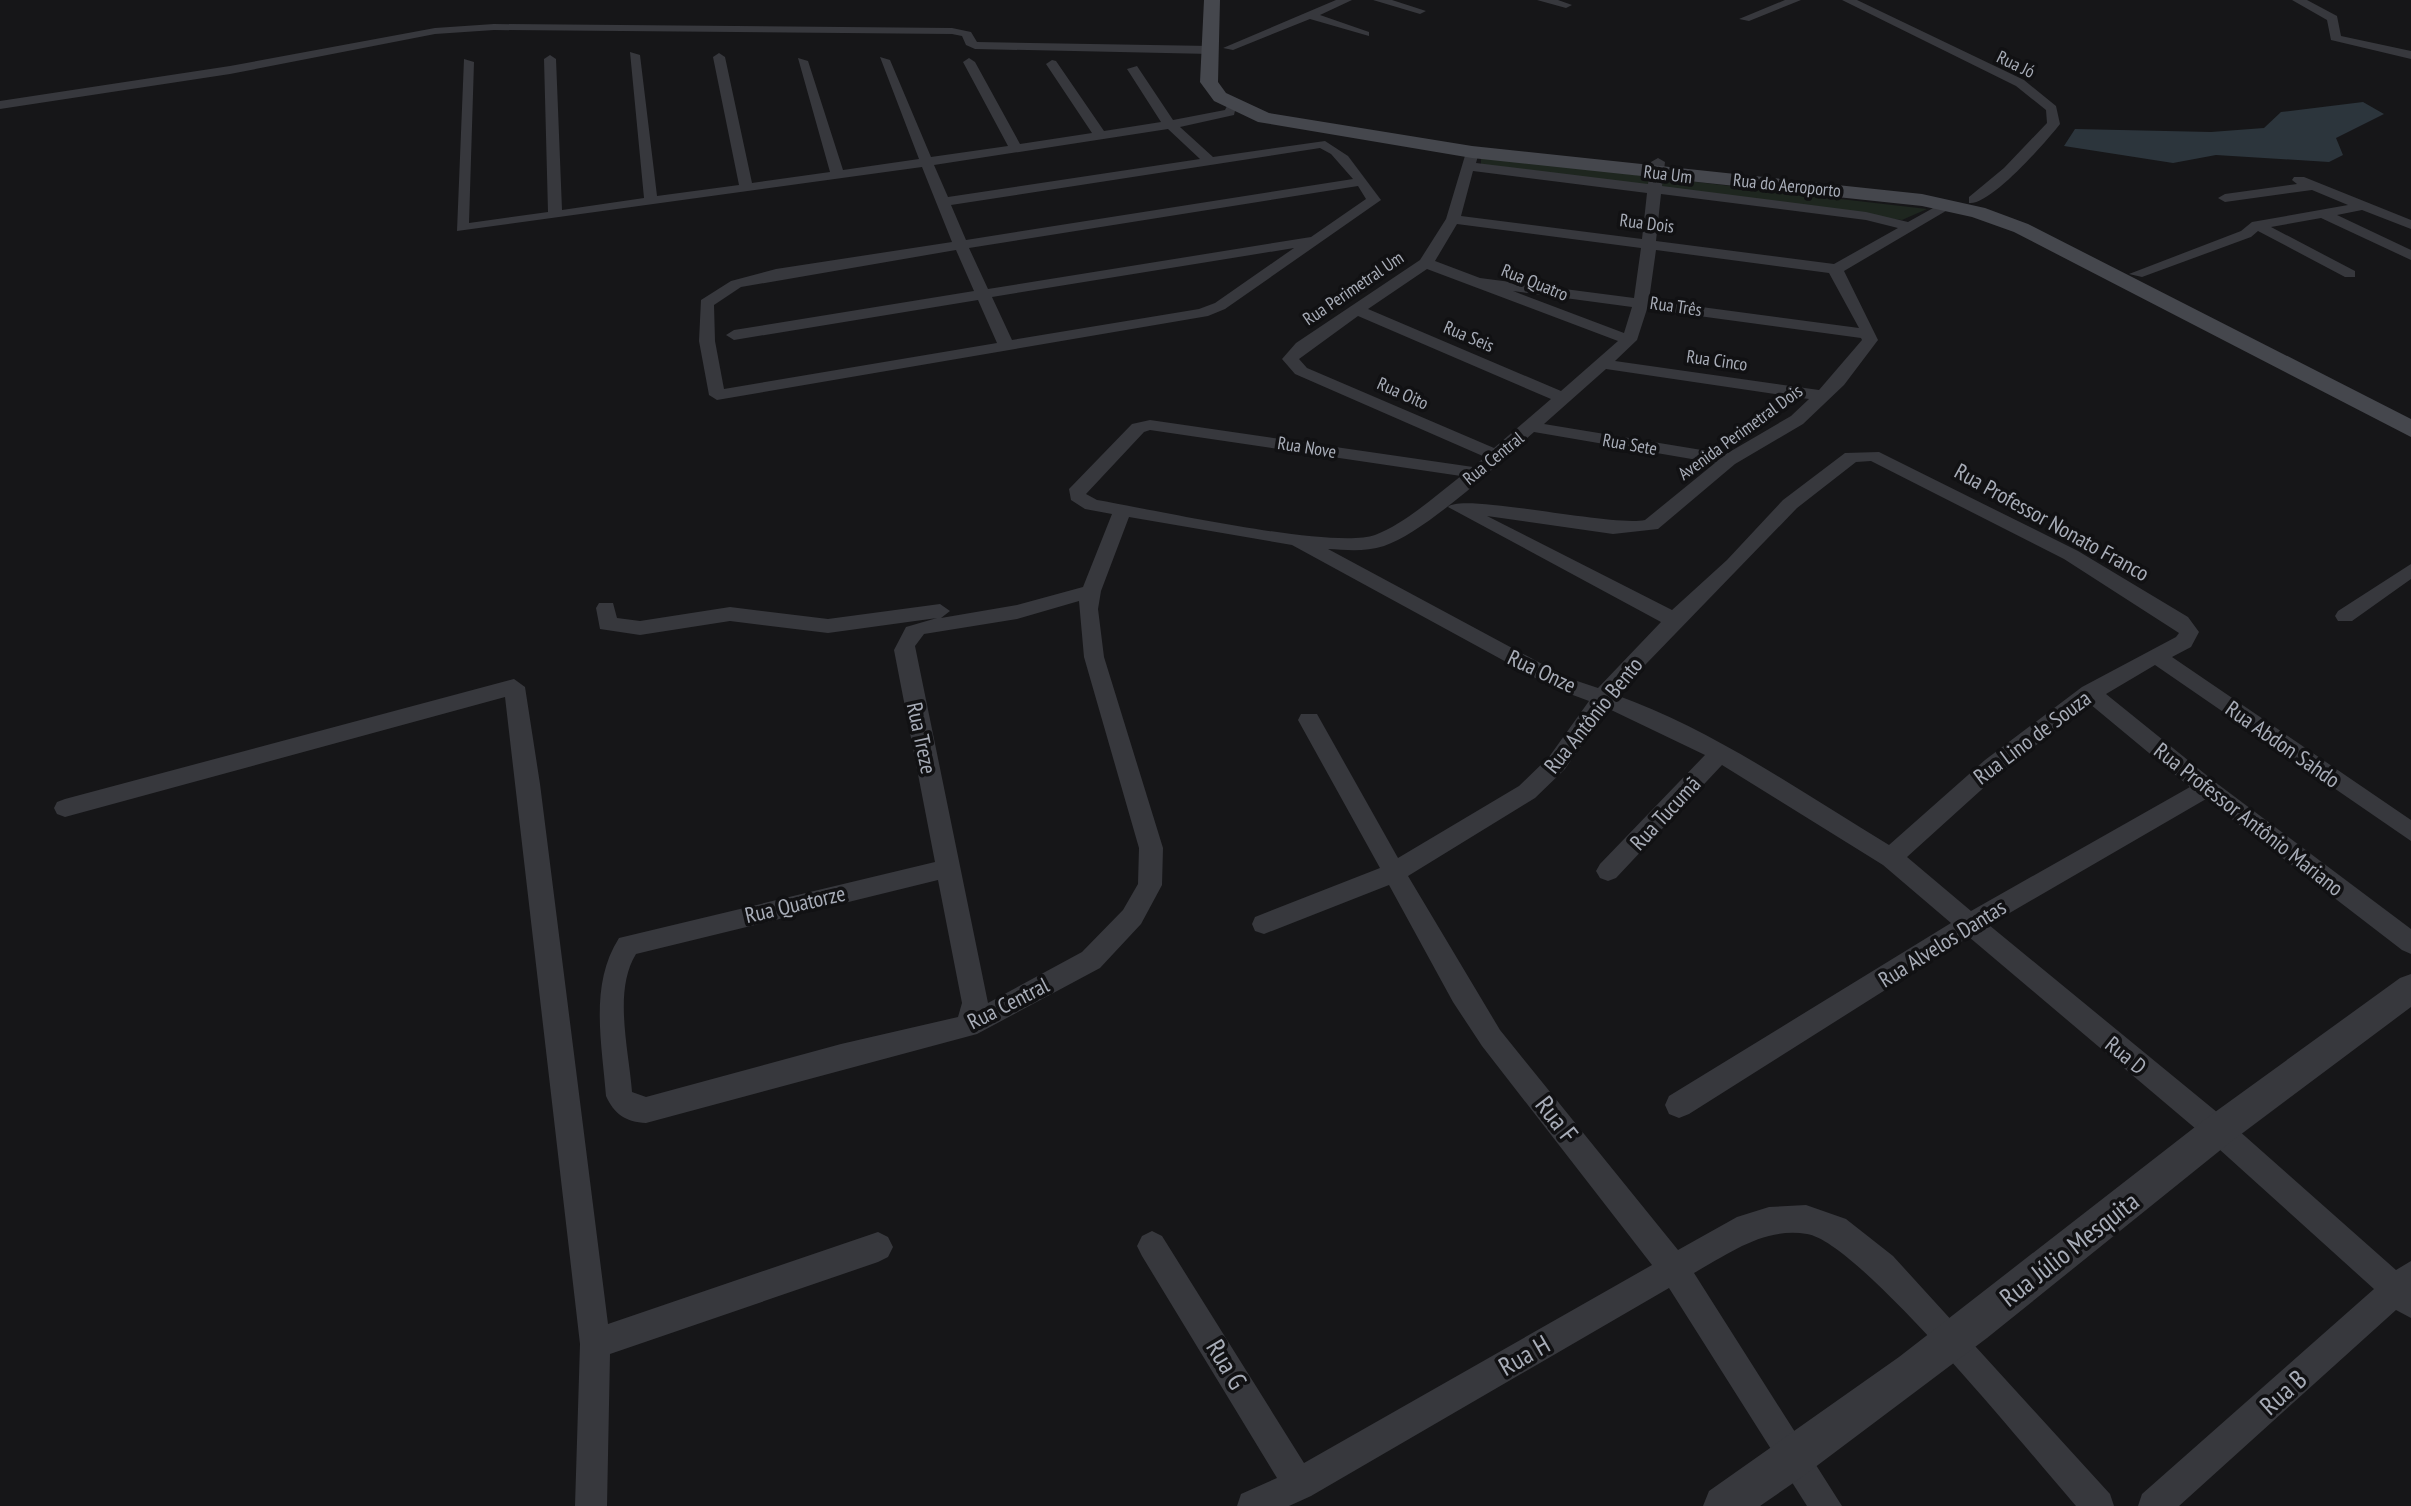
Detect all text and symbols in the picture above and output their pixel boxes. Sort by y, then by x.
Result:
street label: Rua Jó [1993,45,2039,83]
street label: Rua Um [1642,160,1694,188]
street label: Rua do Aeroporto [1732,168,1842,202]
street label: Rua Dois [1618,208,1676,238]
street label: Rua Perimetral Um [1298,246,1408,330]
street label: Rua Quatro [1498,258,1572,306]
street label: Rua Três [1649,291,1703,321]
street label: Rua Seis [1440,315,1498,357]
street label: Rua Cinco [1685,344,1749,376]
street label: Rua Oito [1374,372,1432,415]
street label: Avenida Perimetral Dois [1673,379,1807,485]
street label: Rua Central [1458,426,1529,490]
street label: Rua Sete [1601,428,1659,460]
street label: Rua Nove [1276,431,1338,463]
street label: Rua Professor Nonato Franco [1950,457,2154,587]
street label: Rua Onze [1503,643,1581,699]
street label: Rua Antônio Bento [1538,651,1648,779]
street label: Rua Lino de Souza [1968,684,2096,790]
street label: Rua Abdon Sahdo [2220,694,2346,794]
street label: Rua Treze [901,700,943,776]
street label: Rua Professor Antônio Mariano [2149,736,2349,902]
street label: Rua Tucumã [1624,770,1706,856]
street label: Rua Quatorze [742,879,848,929]
street label: Rua Alvelos Dantas [1873,893,2011,993]
street label: Rua Central [963,970,1054,1035]
street label: Rua D [2100,1030,2152,1080]
street label: Rua F [1528,1089,1586,1149]
street label: Rua Júlio Mesquita [1993,1184,2145,1314]
street label: Rua H [1493,1327,1555,1383]
street label: Rua G [1199,1333,1255,1395]
street label: Rua B [2253,1362,2313,1422]

